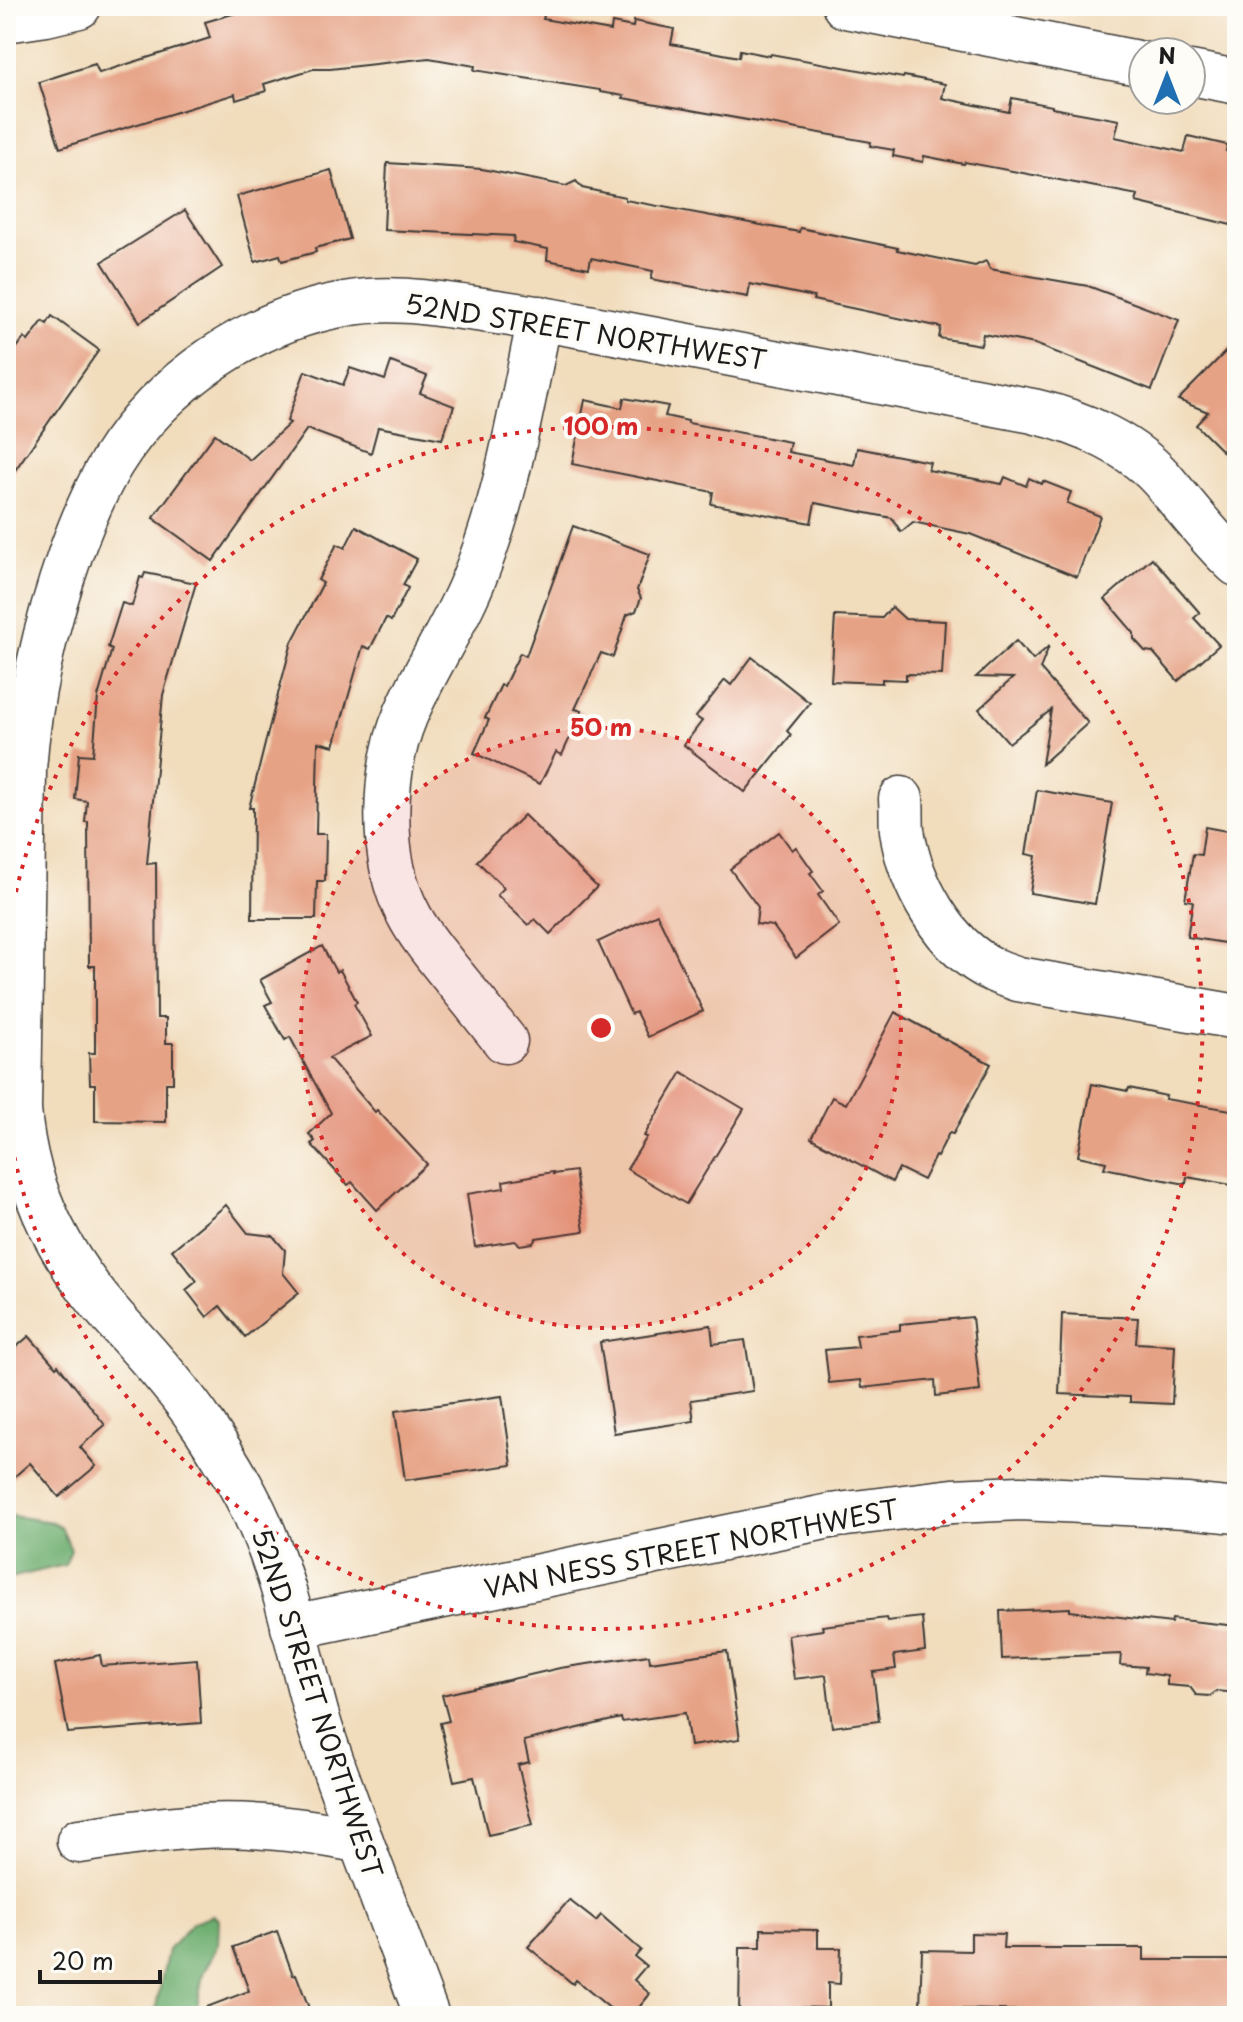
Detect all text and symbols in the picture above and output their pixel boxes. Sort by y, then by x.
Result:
north arrow [1127,36,1207,116]
text: N [1158,38,1176,71]
street label: 52ND STREET NORTHWEST [403,283,770,379]
text: 100 m [564,407,638,443]
text: 50 m [570,708,632,744]
centre of rings [587,1014,615,1042]
street label: VAN NESS STREET NORTHWEST [481,1489,902,1607]
street label: 52ND STREET NORTHWEST [243,1523,393,1883]
scale bar [40,1934,160,1984]
text: 20 m [52,1942,114,1978]

